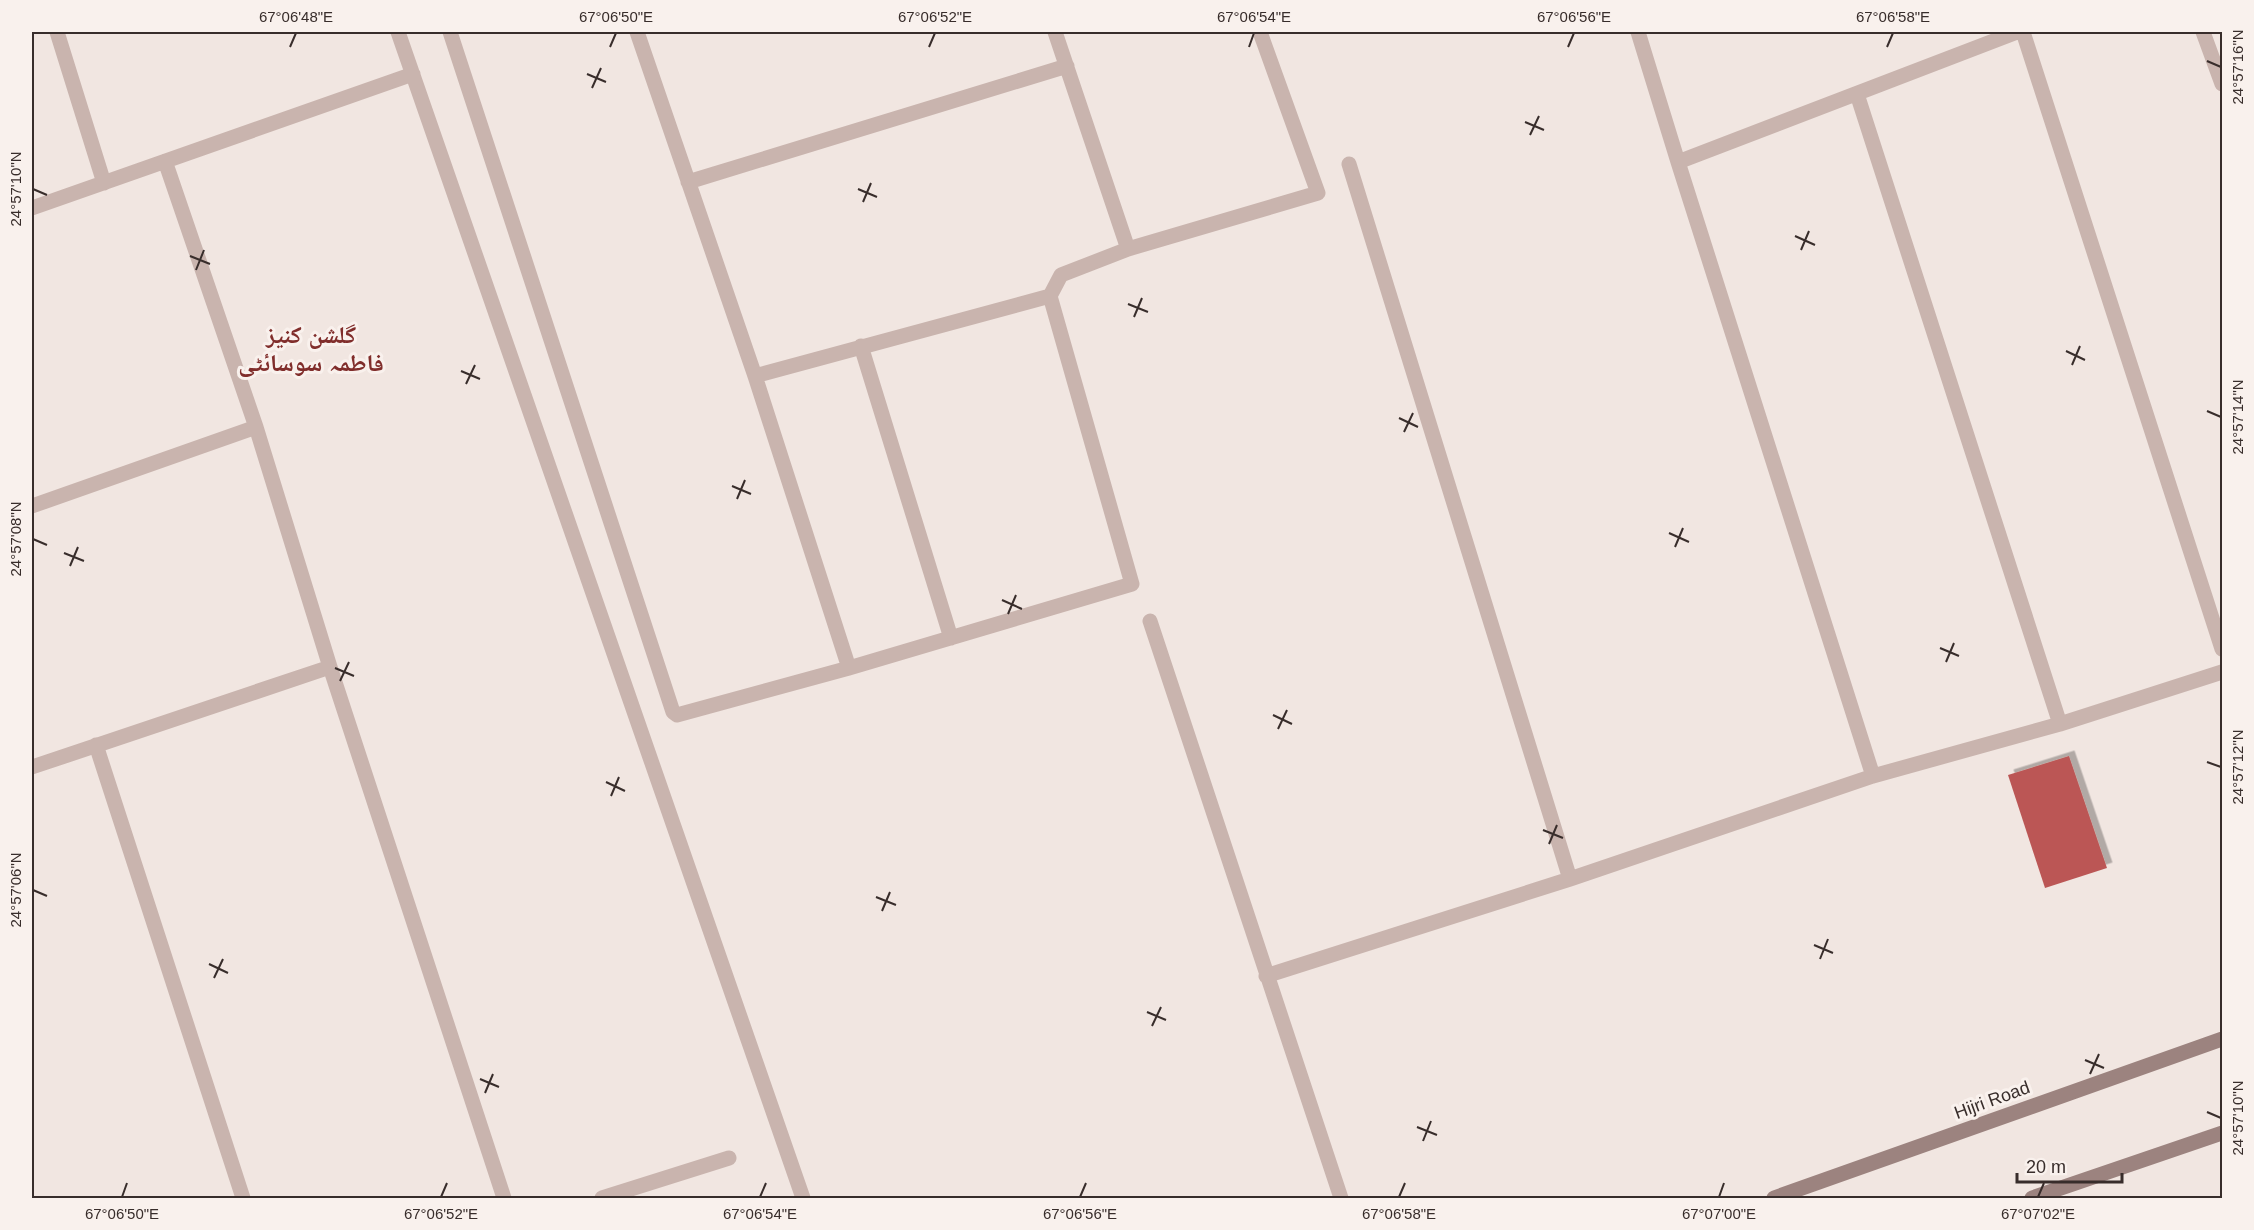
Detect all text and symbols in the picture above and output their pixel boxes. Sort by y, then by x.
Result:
text: 67°06'48"E [259,8,333,25]
text: 67°06'50"E [579,8,653,25]
text: 67°06'52"E [898,8,972,25]
text: 67°06'54"E [1217,8,1291,25]
text: 67°06'56"E [1537,8,1611,25]
text: 67°06'58"E [1856,8,1930,25]
text: 24°57'16"N [2229,29,2246,105]
text: 24°57'10"N [7,151,24,227]
district label: گلشن کنیز فاطمہ سوسائٹی [238,321,384,377]
text: 24°57'14"N [2229,379,2246,455]
text: 24°57'08"N [7,501,24,577]
text: 24°57'12"N [2229,729,2246,805]
text: 24°57'06"N [7,852,24,928]
street label: Hijri Road [1951,1077,2033,1123]
text: 24°57'10"N [2229,1080,2246,1156]
scale bar [2017,1146,2122,1184]
text: 20 m [2026,1157,2066,1177]
text: 67°06'50"E [85,1205,159,1222]
text: 67°06'52"E [404,1205,478,1222]
text: 67°06'54"E [723,1205,797,1222]
text: 67°06'56"E [1043,1205,1117,1222]
text: 67°06'58"E [1362,1205,1436,1222]
text: 67°07'00"E [1682,1205,1756,1222]
text: 67°07'02"E [2001,1205,2075,1222]

